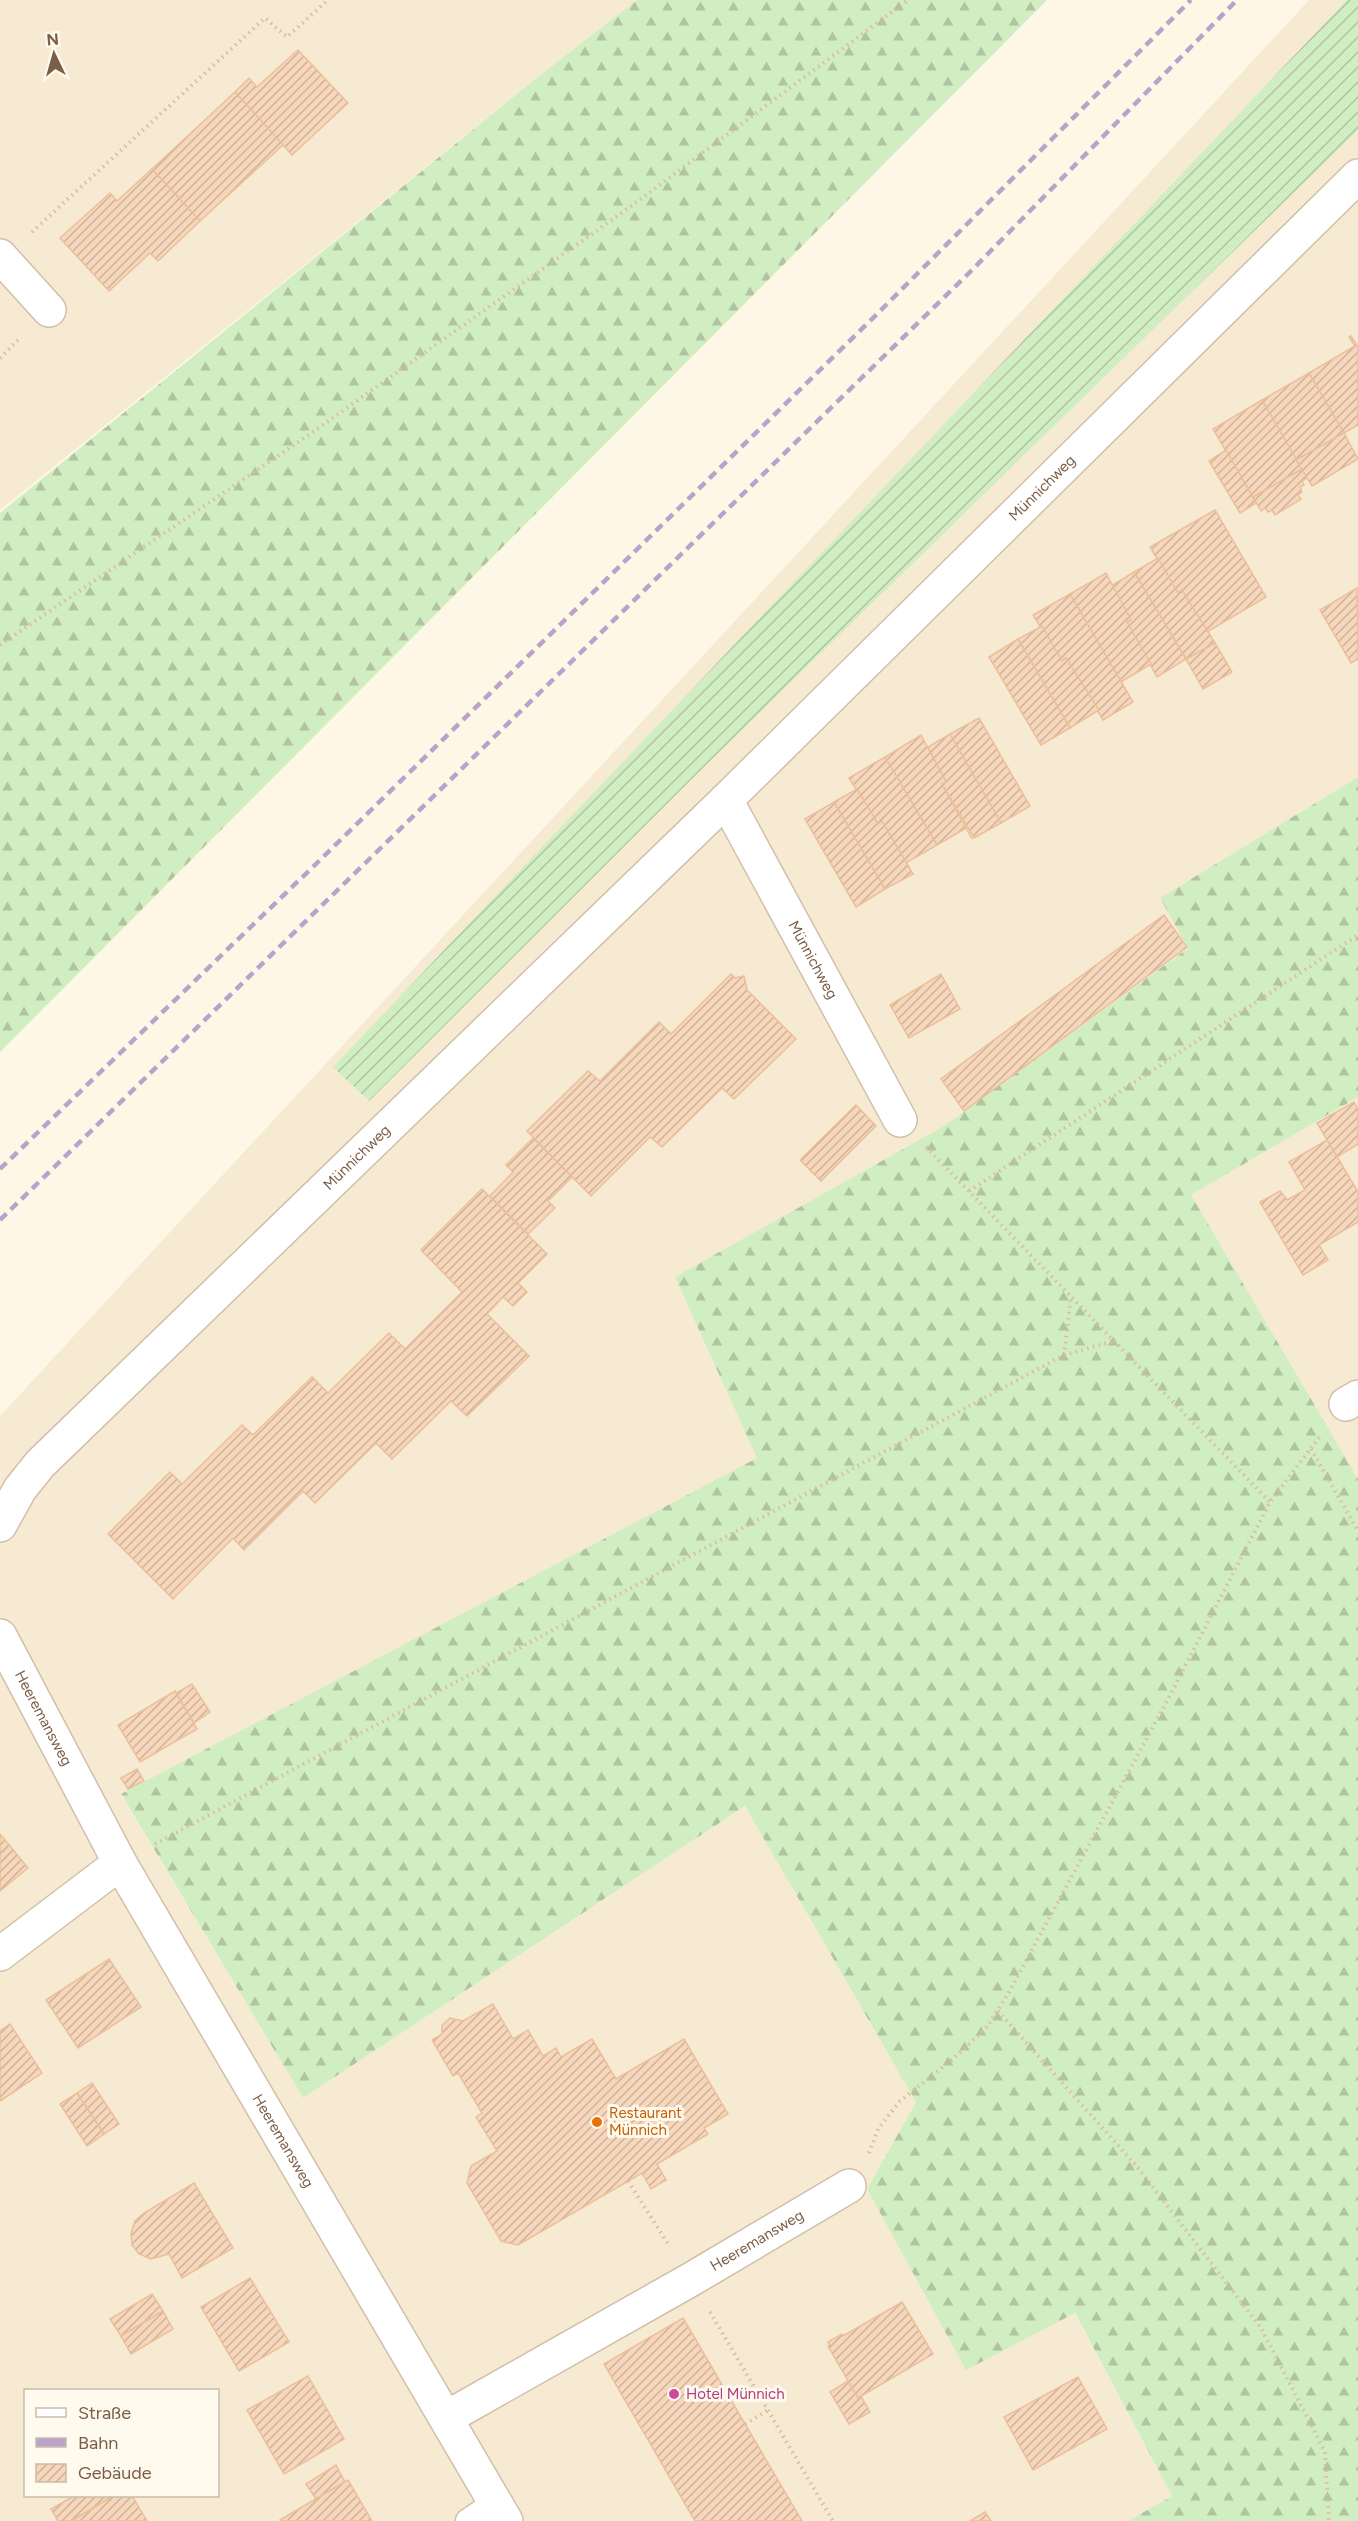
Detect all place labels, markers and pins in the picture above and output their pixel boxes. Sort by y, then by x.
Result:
place label: Restaurant Münnich [609,2104,682,2139]
marker: Restaurant Münnich [590,2115,604,2129]
place label: Hotel Münnich [686,2385,785,2403]
marker: Hotel Münnich [667,2387,681,2401]

